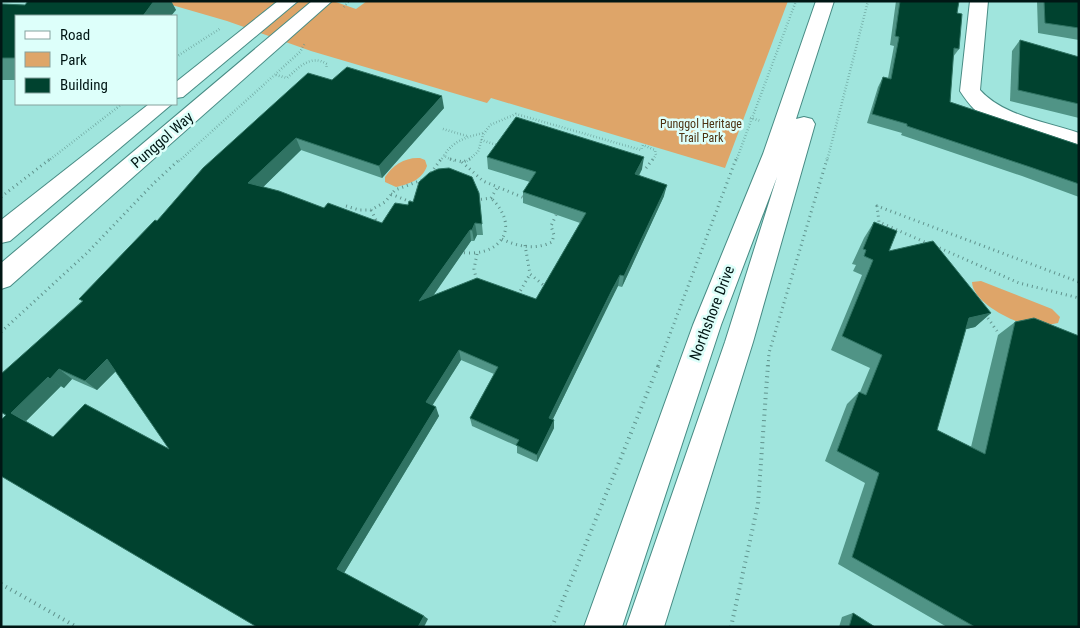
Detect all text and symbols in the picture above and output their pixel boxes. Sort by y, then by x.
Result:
legend [15,15,178,105]
text: Road [60,26,90,44]
text: Park [60,51,87,69]
text: Building [60,76,108,94]
street label: Punggol Way [127,108,197,172]
park label: Punggol Heritage Trail Park [660,117,742,145]
street label: Northshore Drive [686,263,738,363]

